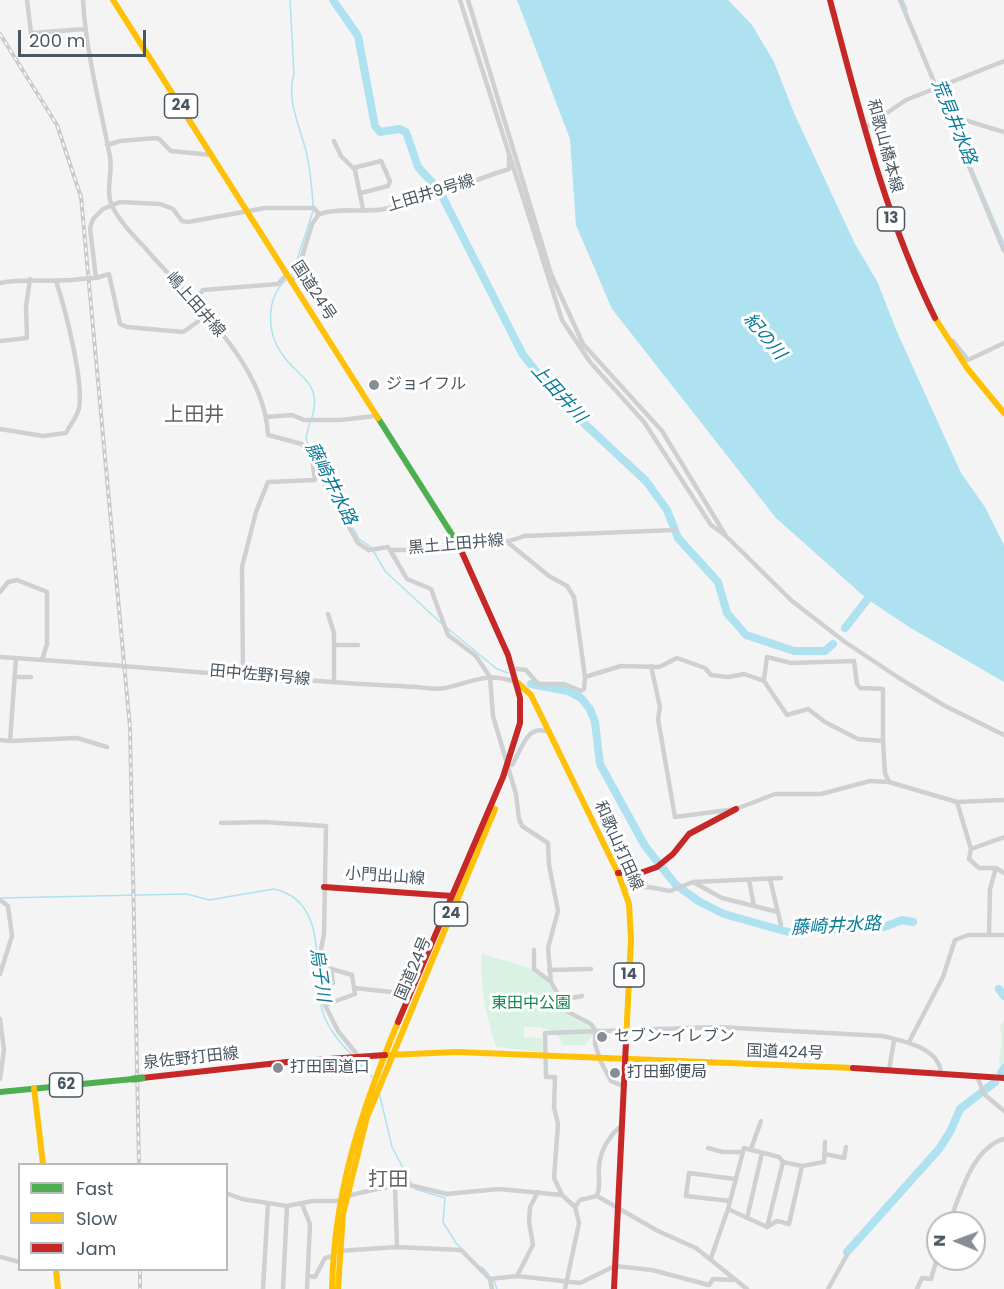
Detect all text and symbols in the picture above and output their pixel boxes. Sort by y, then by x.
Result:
scale bar [21,18,148,56]
text: 200 m [29,28,85,53]
water label: 荒見井水路 [926,76,980,168]
road number: 24 [164,94,198,118]
street label: 和歌山橋本線 [862,97,906,195]
street label: 上田井9号線 [385,172,477,216]
road number: 13 [878,207,904,231]
street label: 国道24号 [287,258,339,324]
street label: 嶋上田井線 [162,269,228,341]
water label: 紀の川 [738,309,790,365]
water label: 上田井川 [526,360,590,428]
place label: ジョイフル [386,375,466,395]
marker: ジョイフル [367,378,381,392]
district label: 上田井 [164,404,224,428]
water label: 藤崎井水路 [300,439,360,529]
street label: 黒土上田井線 [407,531,505,559]
street label: 田中佐野1号線 [209,662,311,690]
street label: 和歌山打田線 [590,798,646,894]
street label: 小門出山線 [344,865,426,889]
road number: 24 [434,902,468,926]
water label: 藤崎井水路 [790,914,882,940]
street label: 国道24号 [392,934,436,1004]
water label: 烏子川 [305,947,333,1003]
road number: 14 [614,963,644,987]
park label: 東田中公園 [491,994,571,1014]
place label: セブン-イレブン [614,1027,735,1047]
marker: セブン-イレブン [595,1030,609,1044]
street label: 国道424号 [746,1042,824,1064]
street label: 泉佐野打田線 [142,1044,240,1074]
place label: 打田国道口 [290,1058,370,1078]
marker: 打田国道口 [271,1061,285,1075]
place label: 打田郵便局 [627,1063,707,1083]
marker: 打田郵便局 [608,1066,622,1080]
road number: 62 [50,1073,82,1097]
legend [18,1163,228,1271]
district label: 打田 [368,1169,408,1193]
text: Fast [76,1176,113,1201]
text: Slow [76,1206,117,1231]
north arrow [926,1211,986,1271]
text: N [928,1234,951,1247]
text: Jam [76,1236,116,1261]

